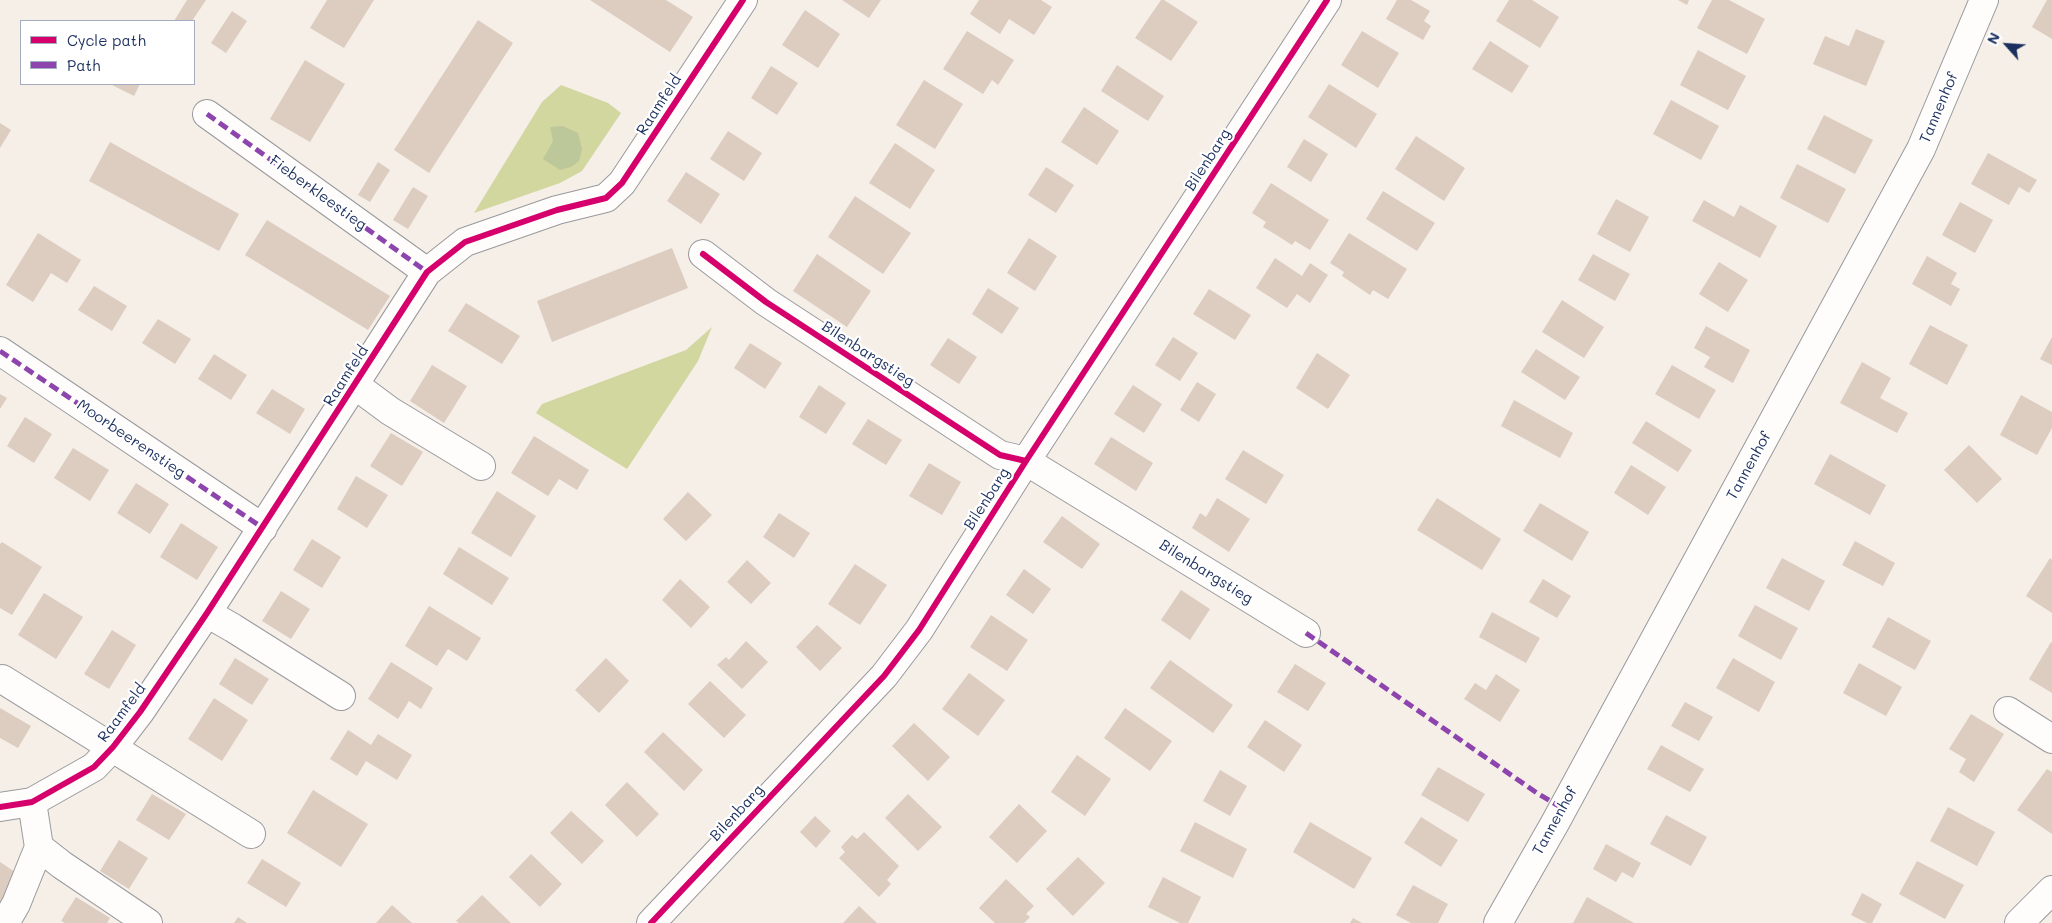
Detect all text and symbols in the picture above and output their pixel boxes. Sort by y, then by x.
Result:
legend [20,20,195,85]
north arrow [1982,20,2032,70]
text: N [1982,29,2004,47]
text: Cycle path [67,30,146,50]
text: Path [67,55,101,75]
street label: Tannenhof [1916,70,1962,146]
street label: Raamfeld [633,71,685,139]
street label: Bilenbarg [1181,126,1235,194]
street label: Fieberkleestieg [266,152,370,234]
street label: Bilenbargstieg [818,317,918,391]
street label: Raamfeld [320,342,372,410]
street label: Moorbeerenstieg [73,396,189,482]
street label: Tannenhof [1723,429,1775,503]
street label: Bilenbarg [960,465,1014,533]
street label: Bilenbargstieg [1156,536,1256,608]
street label: Raamfeld [94,680,150,746]
street label: Bilenbarg [706,781,768,845]
street label: Tannenhof [1529,784,1581,858]

